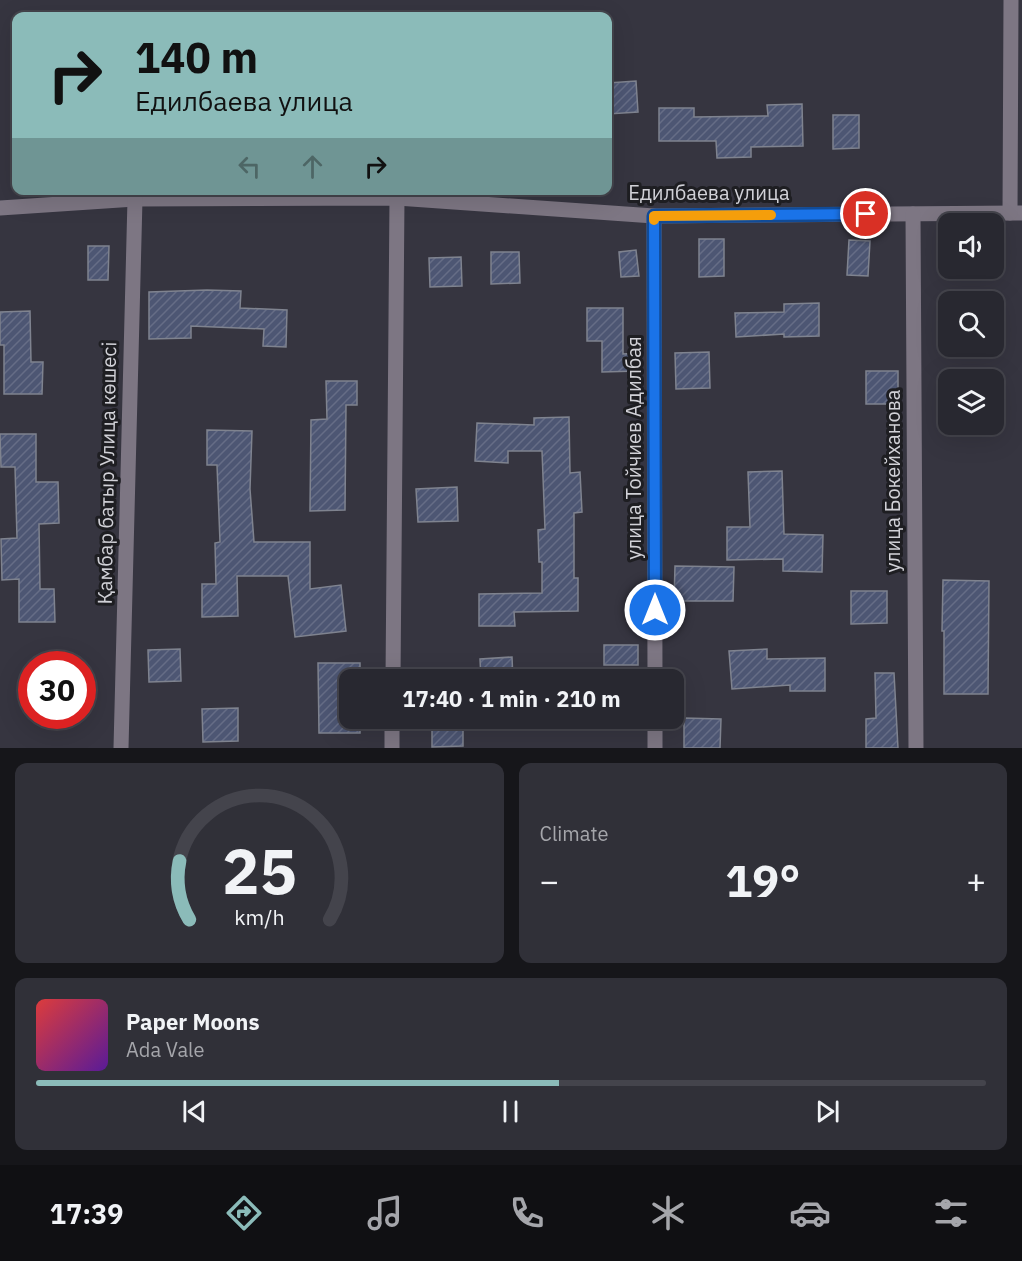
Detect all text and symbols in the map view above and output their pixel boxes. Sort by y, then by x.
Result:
text: 140 m [135,30,258,85]
icon: right [36,36,114,114]
text: Едилбаева улица [135,83,353,118]
icon: left [233,150,266,183]
icon: ahead [296,150,329,183]
icon: right [359,150,392,183]
street label: Едилбаева улица [628,179,790,206]
pin [840,188,891,239]
icon: arrive [849,197,882,230]
map controls [938,213,1004,435]
button: sound [938,213,1004,279]
button: search [938,291,1004,357]
street label: улица Тойчиев Адилбая [620,336,647,560]
street label: Қамбар батыр Улица көшесі [91,341,122,605]
button: layers [938,369,1004,435]
street label: улица Бокейханова [879,389,906,572]
position arrow [623,578,687,642]
speed limit sign: 30 [18,651,96,729]
text: 17:40 · 1 min · 210 m [402,684,621,713]
text: Climate [540,820,608,847]
text: 25 [222,830,297,911]
text: 19° [725,851,800,909]
text: − [540,859,559,902]
text: + [966,859,986,902]
text: km/h [234,903,284,931]
text: Paper Moons [126,1007,259,1036]
text: Ada Vale [126,1036,205,1063]
icon: previous [178,1095,211,1128]
icon: pause [494,1095,527,1128]
icon: next [811,1095,844,1128]
icon: directions [223,1192,265,1234]
icon: music [364,1192,406,1234]
icon: phone [506,1192,548,1234]
icon: climate [647,1192,689,1234]
icon: car [789,1192,831,1234]
icon: filters [930,1192,972,1234]
text: 17:39 [50,1196,123,1231]

